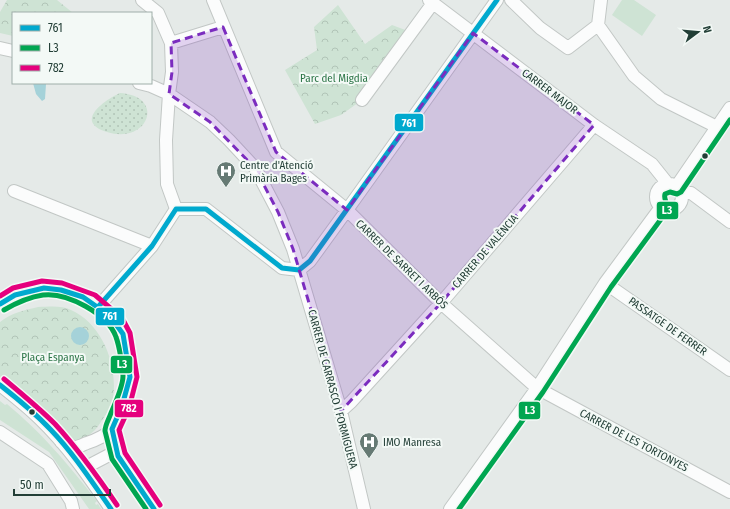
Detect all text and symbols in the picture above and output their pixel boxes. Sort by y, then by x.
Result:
legend [12,12,152,84]
north arrow [678,12,718,52]
text: 761 [48,21,63,35]
text: N [700,24,714,34]
text: L3 [48,41,59,55]
text: 782 [48,61,64,75]
street label: CARRER MAJOR [519,66,580,117]
park label: Parc del Migdia [300,72,368,85]
line badge: 761 [394,113,424,132]
text: 761 [402,117,416,130]
unlabelled marker [700,151,710,161]
place label: Centre d'Atenció Primària Bages [240,159,313,185]
hospital icon: Centre d'Atenció Primària Bages [215,160,237,188]
line badge: L3 [656,201,679,220]
text: L3 [662,204,672,217]
street label: CARRER DE VALÈNCIA [449,211,521,291]
street label: CARRER DE SARRET I ARBÓS [353,216,451,312]
street label: PASSATGE DE FERRER [626,294,709,358]
line badge: 761 [95,307,125,326]
street label: CARRER DE CARRASCO I FORMIGUERA [305,308,360,470]
text: 761 [103,310,117,323]
park label: Plaça Espanya [21,351,85,364]
line badge: L3 [110,355,133,374]
text: L3 [117,358,127,371]
line badge: 782 [114,399,144,418]
line badge: L3 [518,401,541,420]
text: 782 [121,402,137,415]
text: L3 [525,404,535,417]
street label: CARRER DE LES TORTONYES [577,406,691,475]
unlabelled marker [27,407,37,417]
hospital icon: IMO Manresa [358,431,380,459]
place label: IMO Manresa [383,436,441,449]
scale bar [14,471,110,497]
text: 50 m [20,478,44,492]

